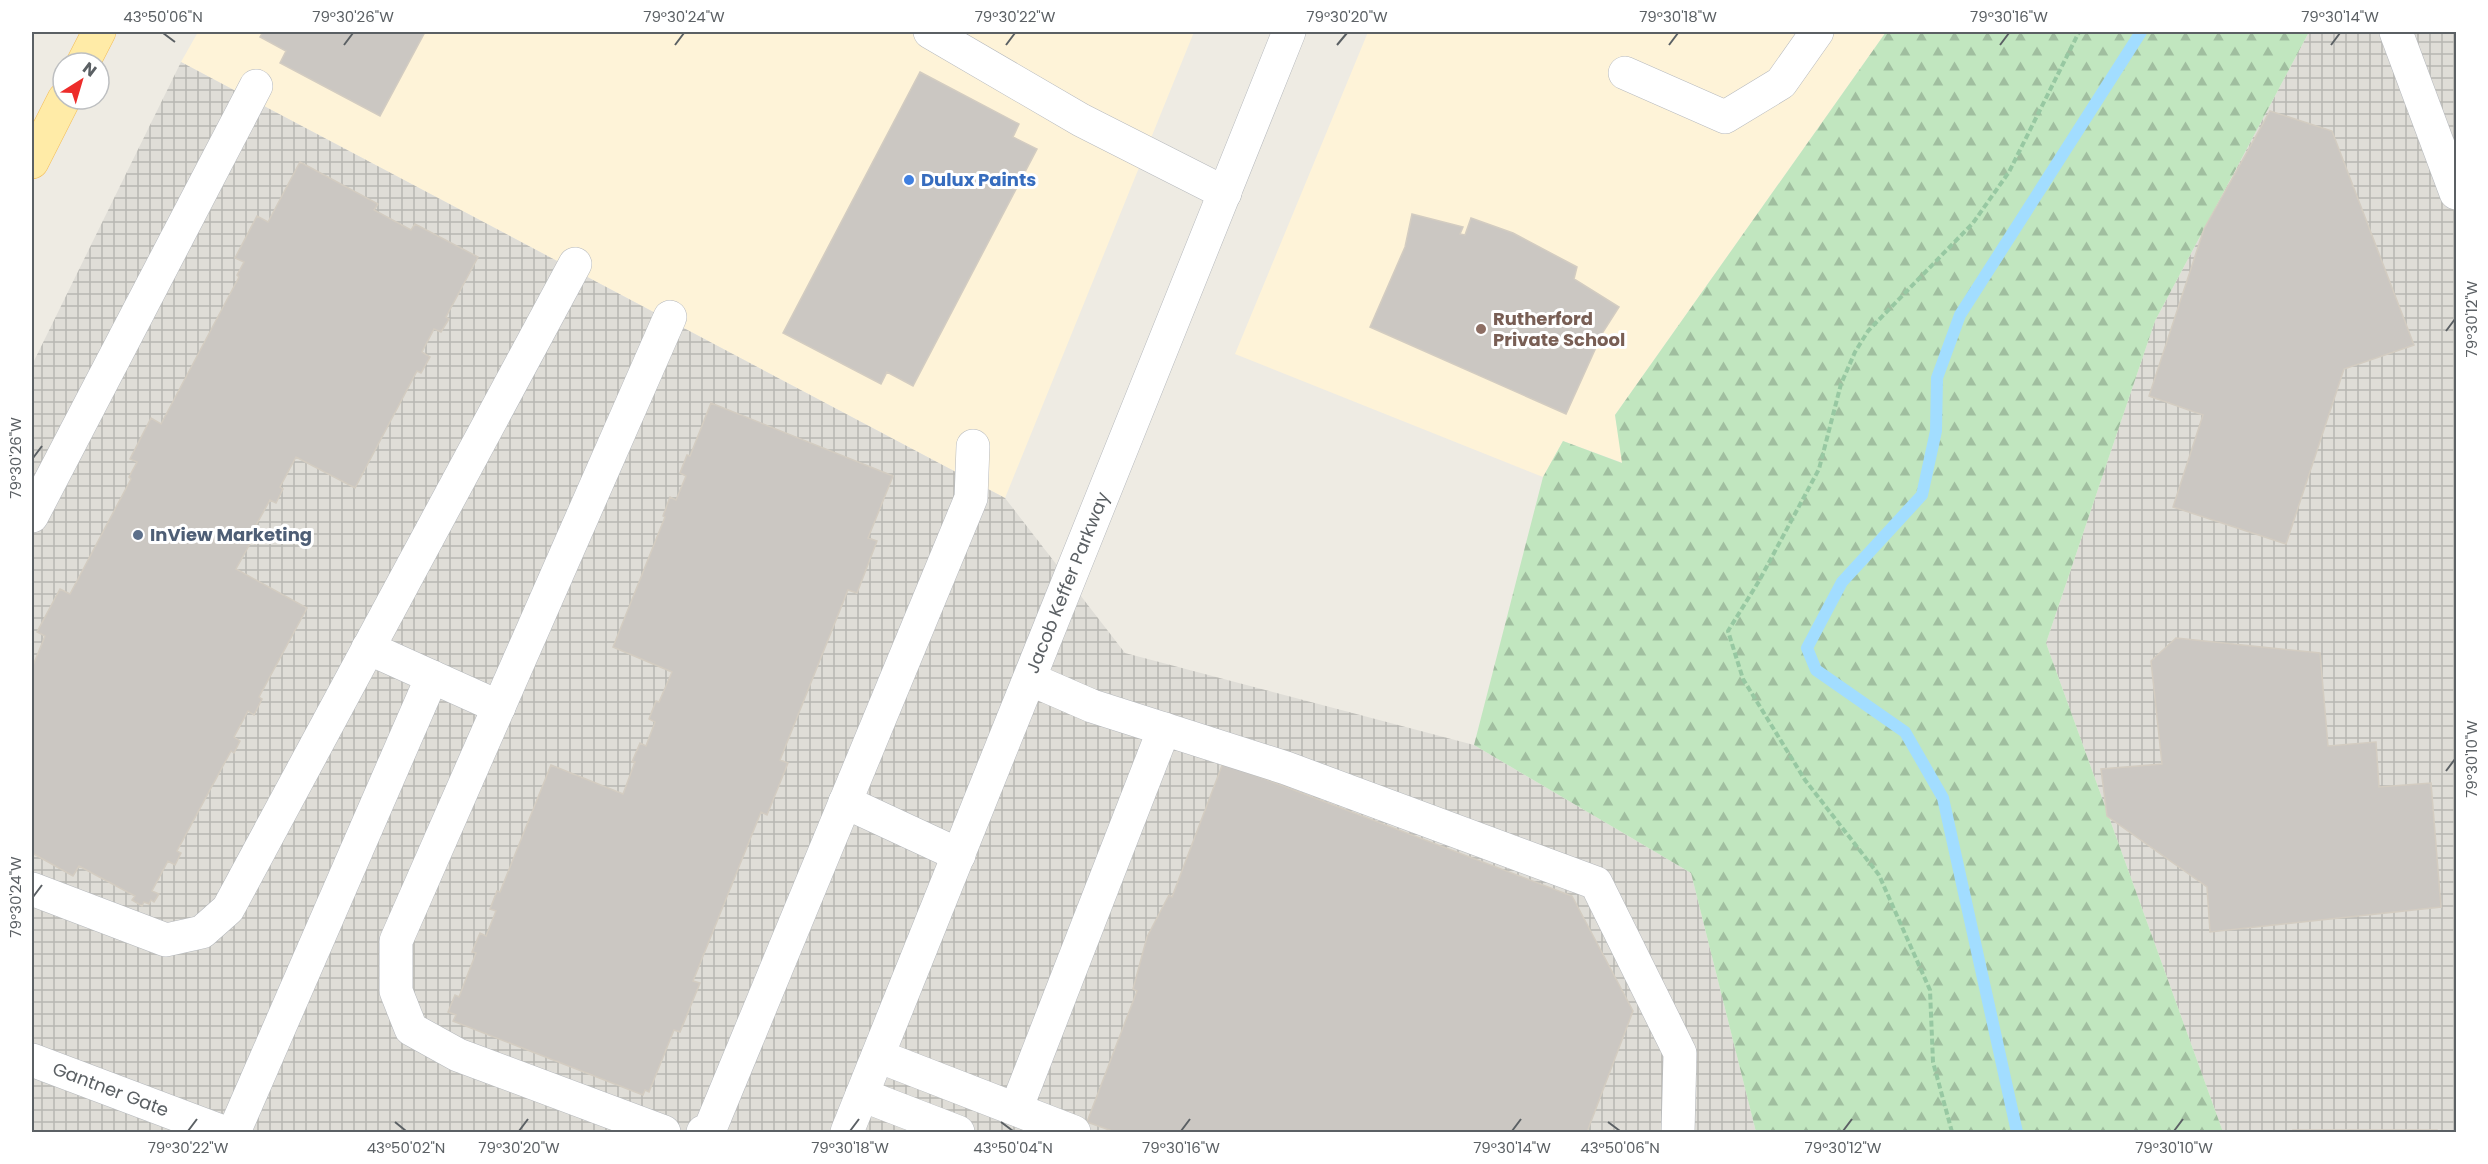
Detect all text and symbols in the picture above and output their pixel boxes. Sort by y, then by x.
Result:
text: 43°50'06"N [123,6,203,27]
text: 79°30'26"W [312,6,394,27]
text: 79°30'24"W [643,6,725,27]
text: 79°30'22"W [975,6,1056,27]
text: 79°30'20"W [1306,6,1388,27]
text: 79°30'18"W [1639,6,1717,27]
text: 79°30'16"W [1970,6,2048,27]
text: 79°30'14"W [2301,6,2379,27]
north arrow [51,51,111,111]
text: N [78,57,101,82]
place label: Dulux Paints [921,167,1036,192]
marker: Dulux Paints [902,173,916,187]
text: 79°30'12"W [2461,280,2482,357]
place label: Rutherford Private School [1493,306,1625,352]
marker: Rutherford Private School [1474,322,1488,336]
text: 79°30'26"W [5,417,26,499]
street label: Jacob Keffer Parkway [1020,488,1115,677]
place label: InView Marketing [150,522,312,547]
marker: InView Marketing [131,528,145,542]
text: 79°30'10"W [2461,720,2482,798]
text: 79°30'24"W [5,856,26,938]
street label: Gantner Gate [49,1056,172,1122]
text: 79°30'22"W [148,1137,229,1158]
text: 43°50'02"N [367,1137,445,1158]
text: 79°30'20"W [478,1137,560,1158]
text: 79°30'18"W [811,1137,889,1158]
text: 43°50'04"N [973,1137,1053,1158]
text: 79°30'16"W [1142,1137,1220,1158]
text: 79°30'14"W [1473,1137,1551,1158]
text: 43°50'06"N [1580,1137,1660,1158]
text: 79°30'12"W [1805,1137,1882,1158]
text: 79°30'10"W [2135,1137,2213,1158]

